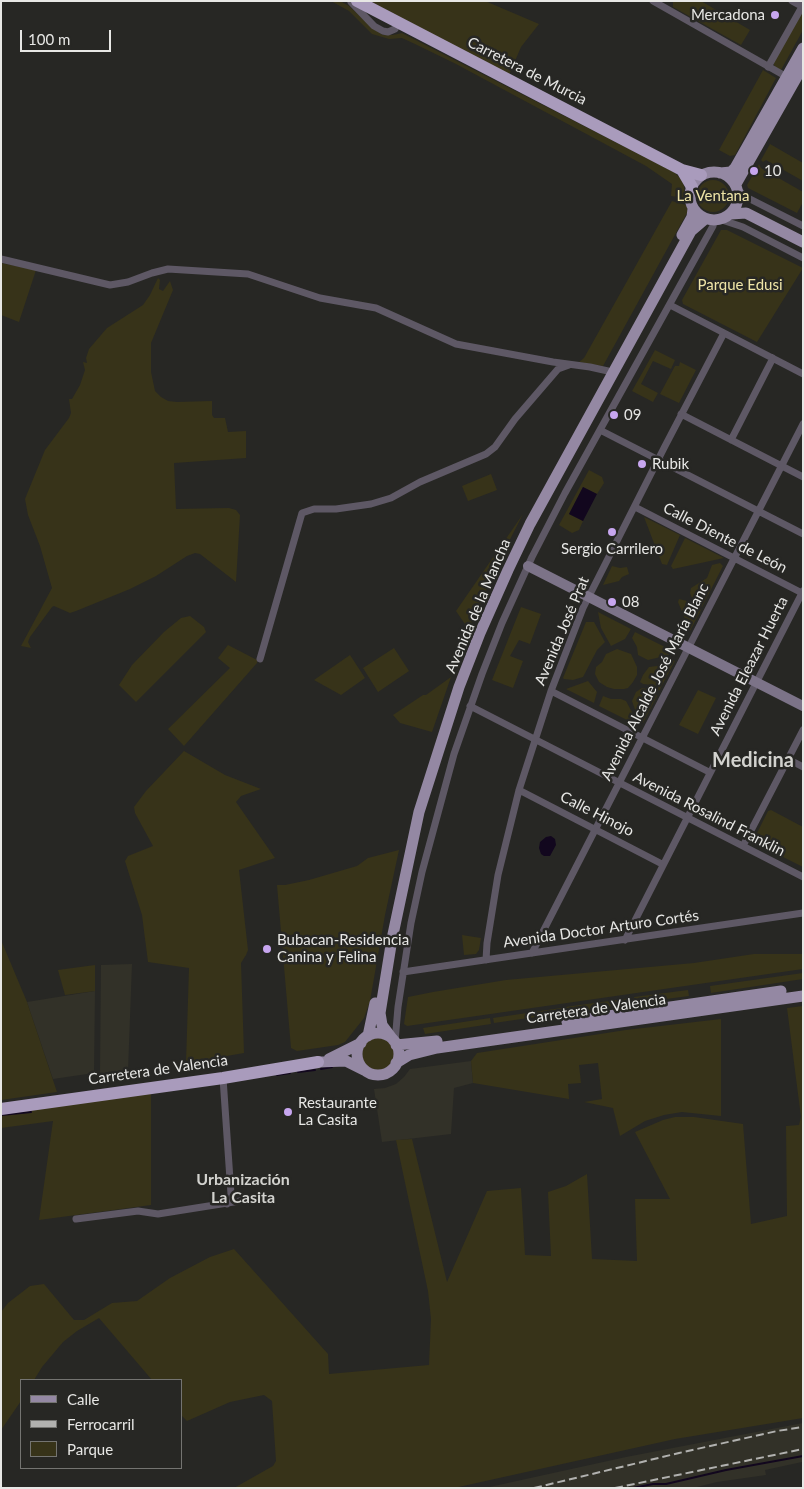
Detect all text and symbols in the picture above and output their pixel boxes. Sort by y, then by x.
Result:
place label: Mercadona [691,6,765,24]
marker: Mercadona [769,9,781,21]
scale bar [22,20,114,52]
text: 100 m [28,30,70,48]
street label: Carretera de Murcia [464,33,590,109]
place label: 10 [764,162,781,180]
marker: 10 [748,165,760,177]
park label: La Ventana [677,187,749,205]
park label: Parque Edusi [697,276,783,294]
place label: 09 [624,406,641,424]
marker: 09 [608,409,620,421]
place label: Rubik [652,455,689,473]
marker: Rubik [636,458,648,470]
street label: Calle Diente de León [660,499,790,577]
marker: Sergio Carrilero [606,526,618,538]
street label: Avenida de la Mancha [442,536,514,676]
place label: Sergio Carrilero [561,540,663,558]
street label: Avenida José Prat [531,574,593,688]
street label: Avenida Alcalde José María Blanc [597,580,713,784]
place label: 08 [622,593,639,611]
street label: Avenida Eleazar Huerta [706,593,792,739]
marker: 08 [606,596,618,608]
district label: Medicina [712,749,794,773]
street label: Avenida Rosalind Franklin [630,768,788,860]
street label: Calle Hinojo [557,788,637,840]
street label: Avenida Doctor Arturo Cortés [502,906,700,952]
place label: Bubacan-Residencia Canina y Felina [277,931,409,966]
marker: Bubacan-Residencia Canina y Felina [261,943,273,955]
street label: Carretera de Valencia [525,990,667,1028]
street label: Carretera de Valencia [87,1051,229,1089]
place label: Restaurante La Casita [298,1094,377,1129]
marker: Restaurante La Casita [282,1106,294,1118]
district label: Urbanización La Casita [196,1170,290,1208]
legend [20,1379,182,1469]
text: Calle [67,1390,99,1408]
text: Ferrocarril [67,1415,135,1433]
text: Parque [67,1440,113,1458]

